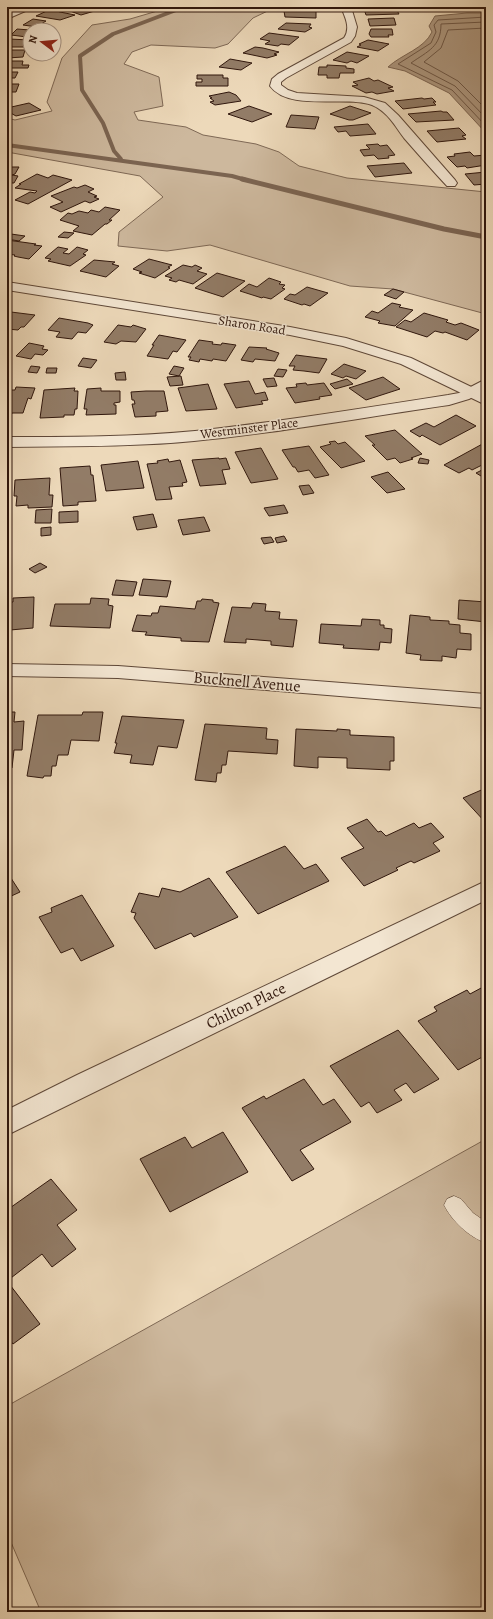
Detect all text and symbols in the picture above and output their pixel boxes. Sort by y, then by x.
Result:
north arrow [22,22,62,62]
text: N [25,33,41,45]
street label: Sharon Road [217,311,287,339]
street label: Westminster Place [198,414,299,443]
street label: Bucknell Avenue [192,666,302,698]
street label: Chilton Place [203,977,289,1035]

